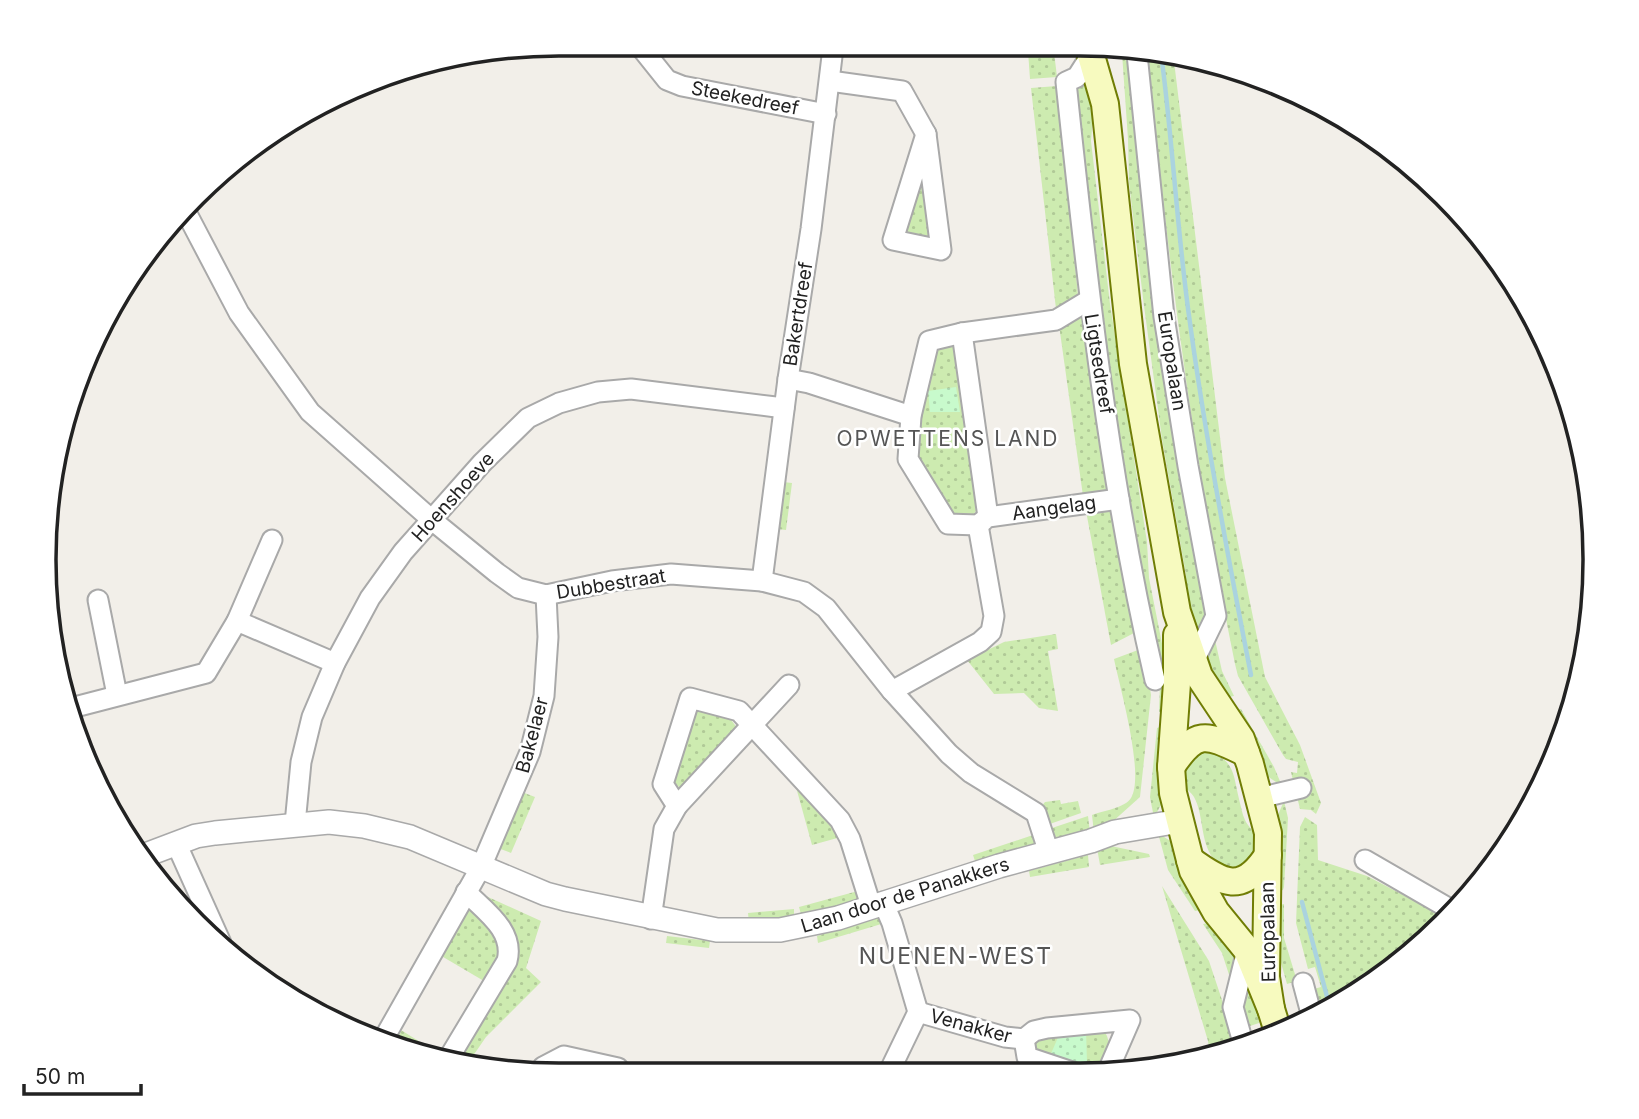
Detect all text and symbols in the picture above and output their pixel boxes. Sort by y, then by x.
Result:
street label: Steekedreef [689,76,801,120]
street label: Bakertdreef [778,260,818,368]
street label: Europalaan [1153,310,1191,412]
street label: Ligtsedreef [1080,312,1118,416]
district label: OPWETTENS LAND [836,426,1060,451]
street label: Hoenshoeve [407,447,499,547]
street label: Aangelag [1010,491,1098,525]
street label: Dubbestraat [555,564,667,604]
street label: Bakelaer [511,695,553,775]
street label: Laan door de Panakkers [798,852,1012,938]
street label: Europalaan [1256,882,1280,982]
district label: NUENEN-WEST [859,942,1053,970]
street label: Venakker [928,1004,1014,1048]
scale bar [24,1052,142,1096]
text: 50 m [35,1064,85,1089]

